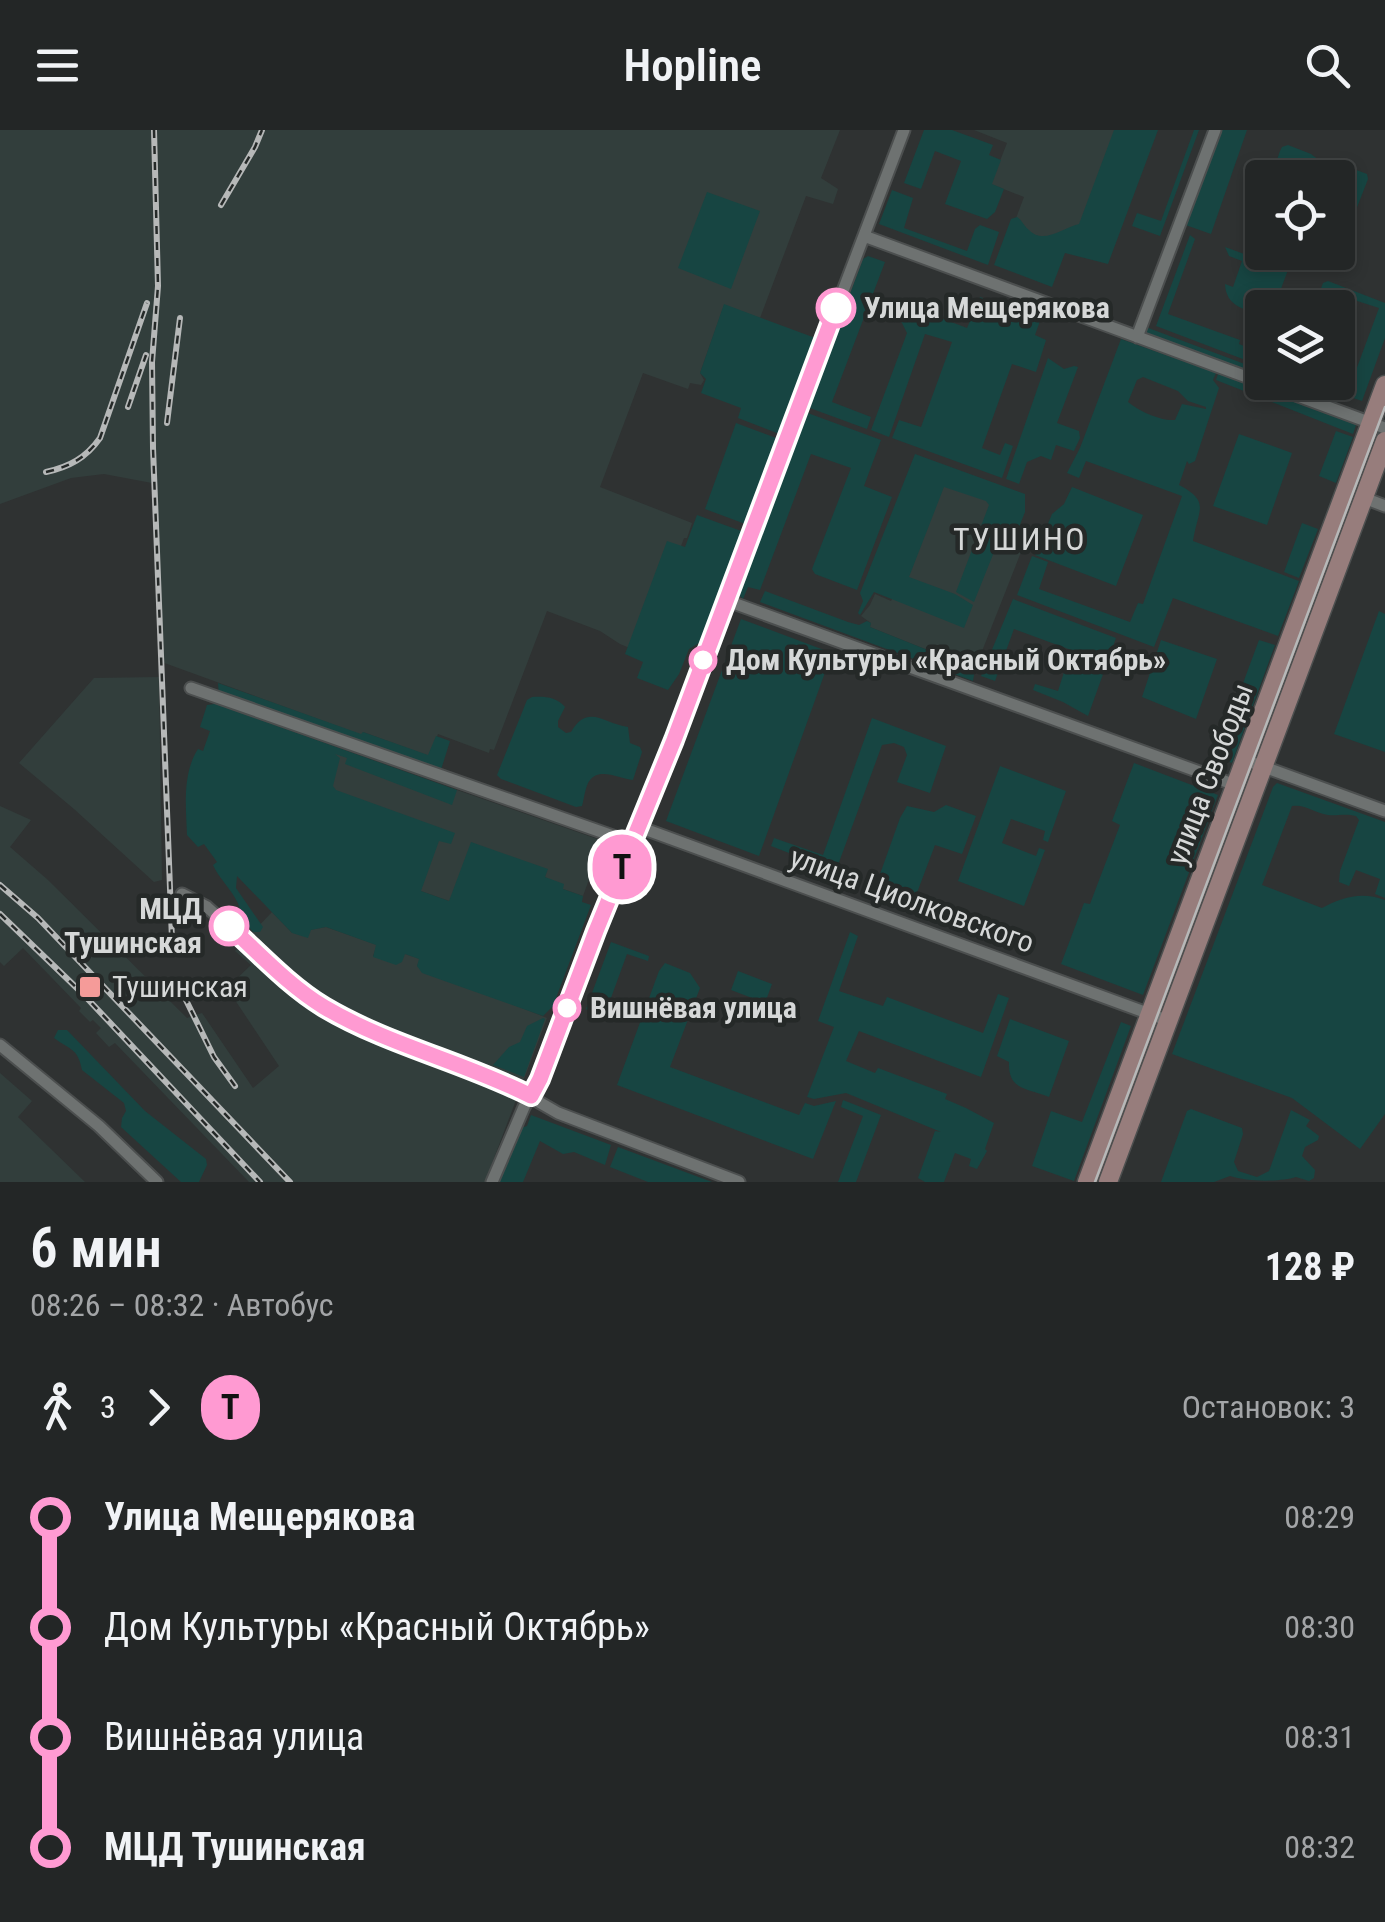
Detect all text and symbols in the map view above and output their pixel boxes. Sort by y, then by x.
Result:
icon: menu [30,38,85,93]
icon: search [1300,38,1355,93]
text: Hopline [623,39,762,92]
map controls [1245,160,1355,400]
button: locate [1245,160,1355,270]
marker: Улица Мещерякова [817,289,855,327]
place label: Улица Мещерякова [864,290,1110,325]
button: layers [1245,290,1355,400]
district label: ТУШИНО [953,520,1087,558]
place label: Дом Культуры «Красный Октябрь» [726,642,1166,677]
marker: Дом Культуры «Красный Октябрь» [690,647,716,673]
street label: улица Свободы [1159,678,1260,870]
line badge: Т [590,834,654,900]
street label: улица Циолковского [785,839,1039,960]
text: Т [613,847,632,888]
place label: МЦД Тушинская [64,891,202,960]
marker: МЦД Тушинская [210,907,248,945]
place label: Тушинская [112,969,248,1004]
marker: Тушинская [77,974,103,1000]
place label: Вишнёвая улица [590,990,797,1025]
marker: Вишнёвая улица [554,995,580,1021]
text: 6 мин [30,1216,162,1280]
text: 128 ₽ [1265,1245,1355,1289]
text: 08:26 – 08:32 · Автобус [30,1286,334,1324]
icon: walk [30,1380,85,1435]
icon: forward [131,1380,186,1435]
text: Т [221,1387,240,1428]
text: 3 [100,1388,116,1426]
text: Остановок: 3 [1182,1388,1355,1426]
text: Улица Мещерякова [104,1495,415,1539]
text: 08:29 [1284,1498,1355,1536]
text: Дом Культуры «Красный Октябрь» [104,1605,650,1649]
text: 08:30 [1284,1608,1355,1646]
text: Вишнёвая улица [104,1715,364,1759]
text: 08:31 [1284,1718,1355,1756]
text: МЦД Тушинская [104,1825,366,1869]
text: 08:32 [1284,1828,1355,1866]

